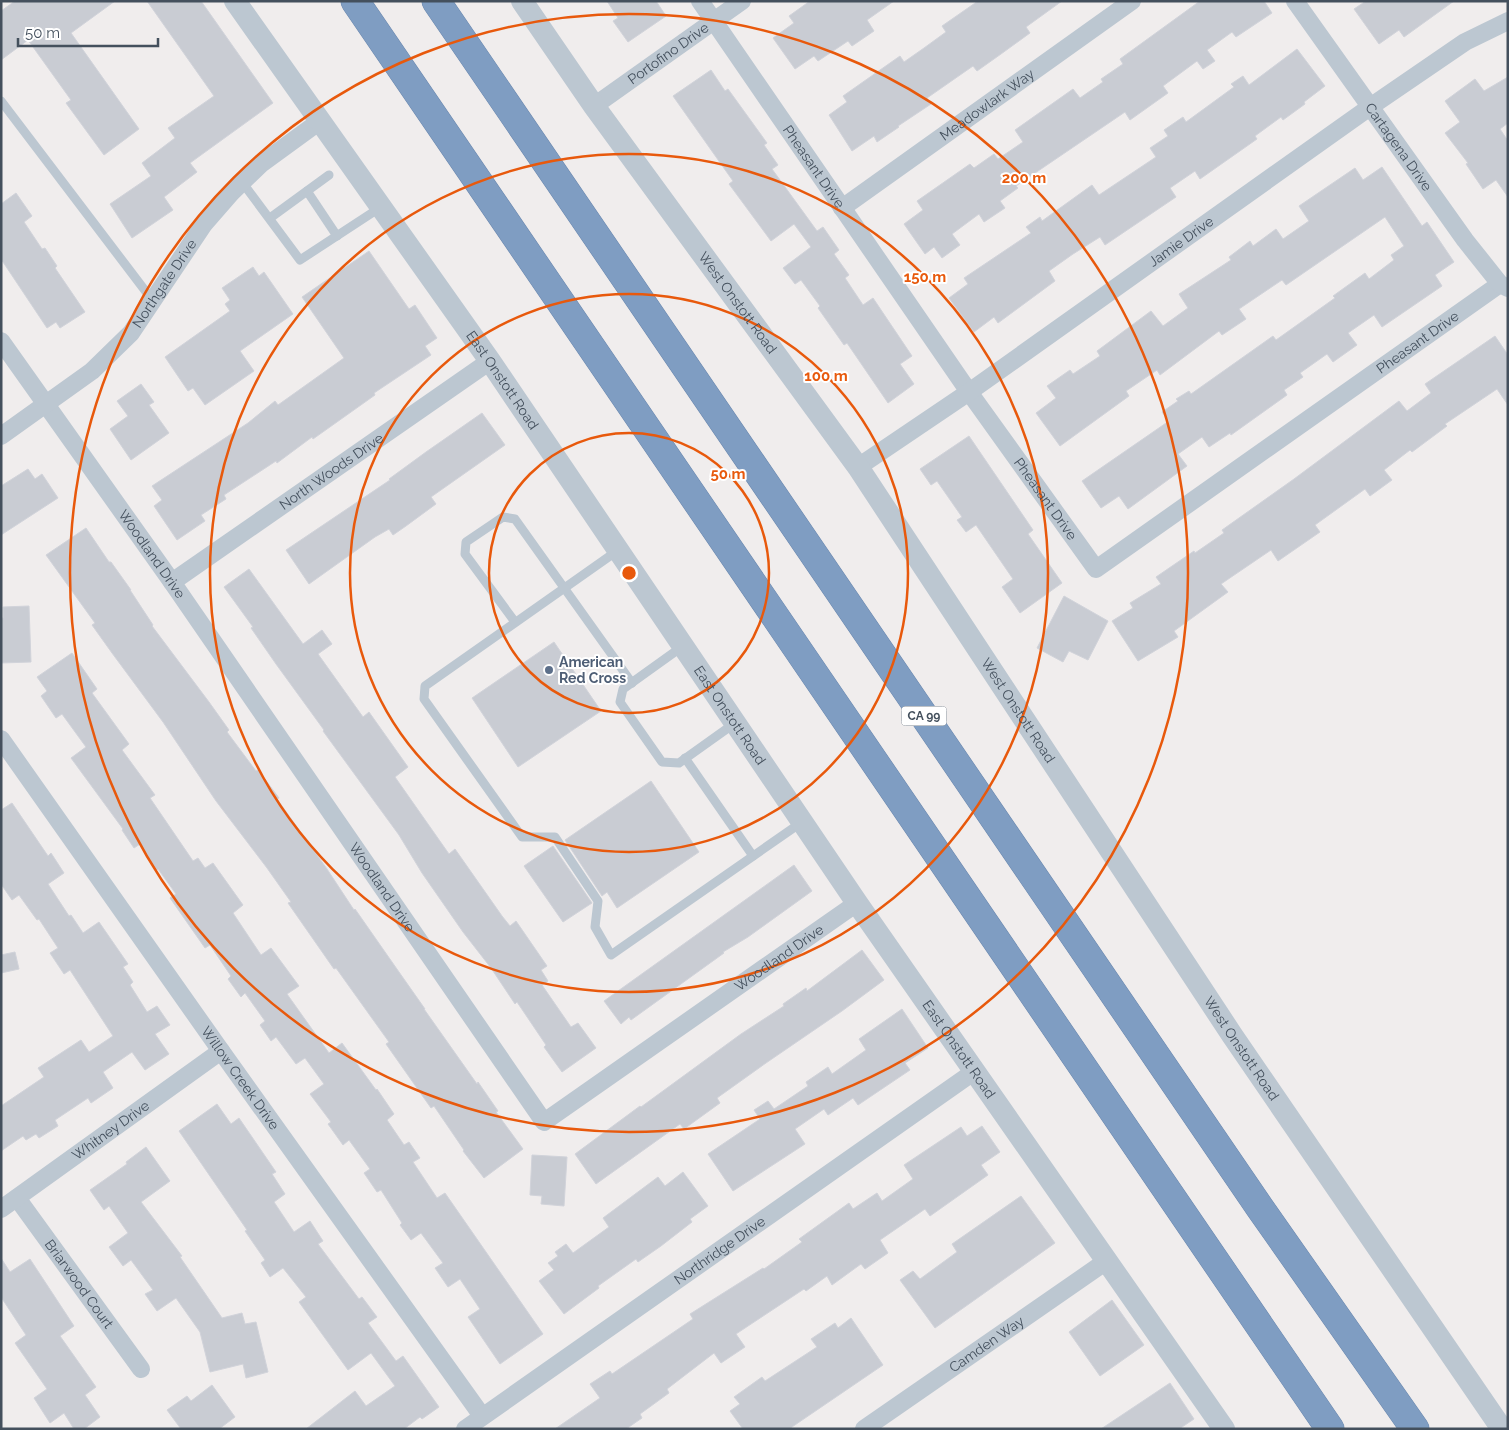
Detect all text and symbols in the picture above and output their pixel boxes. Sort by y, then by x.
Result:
scale bar [18,15,158,47]
street label: Portofino Drive [625,19,712,87]
text: 50 m [25,24,60,42]
street label: Meadowlark Way [937,65,1037,144]
street label: Cartagena Drive [1362,100,1435,194]
street label: Pheasant Drive [780,122,848,211]
text: 200 m [1002,169,1046,187]
street label: Jamie Drive [1146,213,1216,270]
street label: Northgate Drive [129,236,200,331]
street label: West Onstott Road [695,249,780,357]
text: 150 m [904,268,946,286]
street label: Pheasant Drive [1373,308,1462,377]
street label: East Onstott Road [463,328,542,432]
text: 100 m [804,367,848,385]
street label: North Woods Drive [276,430,386,513]
street label: Pheasant Drive [1011,455,1080,543]
text: 50 m [710,465,746,483]
street label: Woodland Drive [115,507,189,601]
centre of rings [620,564,638,582]
place label: American Red Cross [559,654,626,686]
street label: West Onstott Road [978,655,1058,766]
street label: East Onstott Road [691,663,769,768]
marker: American Red Cross [543,664,555,676]
road number: CA 99 [902,706,946,726]
street label: Woodland Drive [346,840,418,935]
street label: Woodland Drive [732,921,826,994]
street label: West Onstott Road [1201,993,1282,1103]
street label: East Onstott Road [919,997,999,1101]
street label: Willow Creek Drive [198,1023,283,1133]
street label: Whitney Drive [69,1097,152,1163]
street label: Northridge Drive [671,1213,768,1288]
street label: Briarwood Court [42,1236,117,1332]
street label: Camden Way [946,1313,1027,1376]

